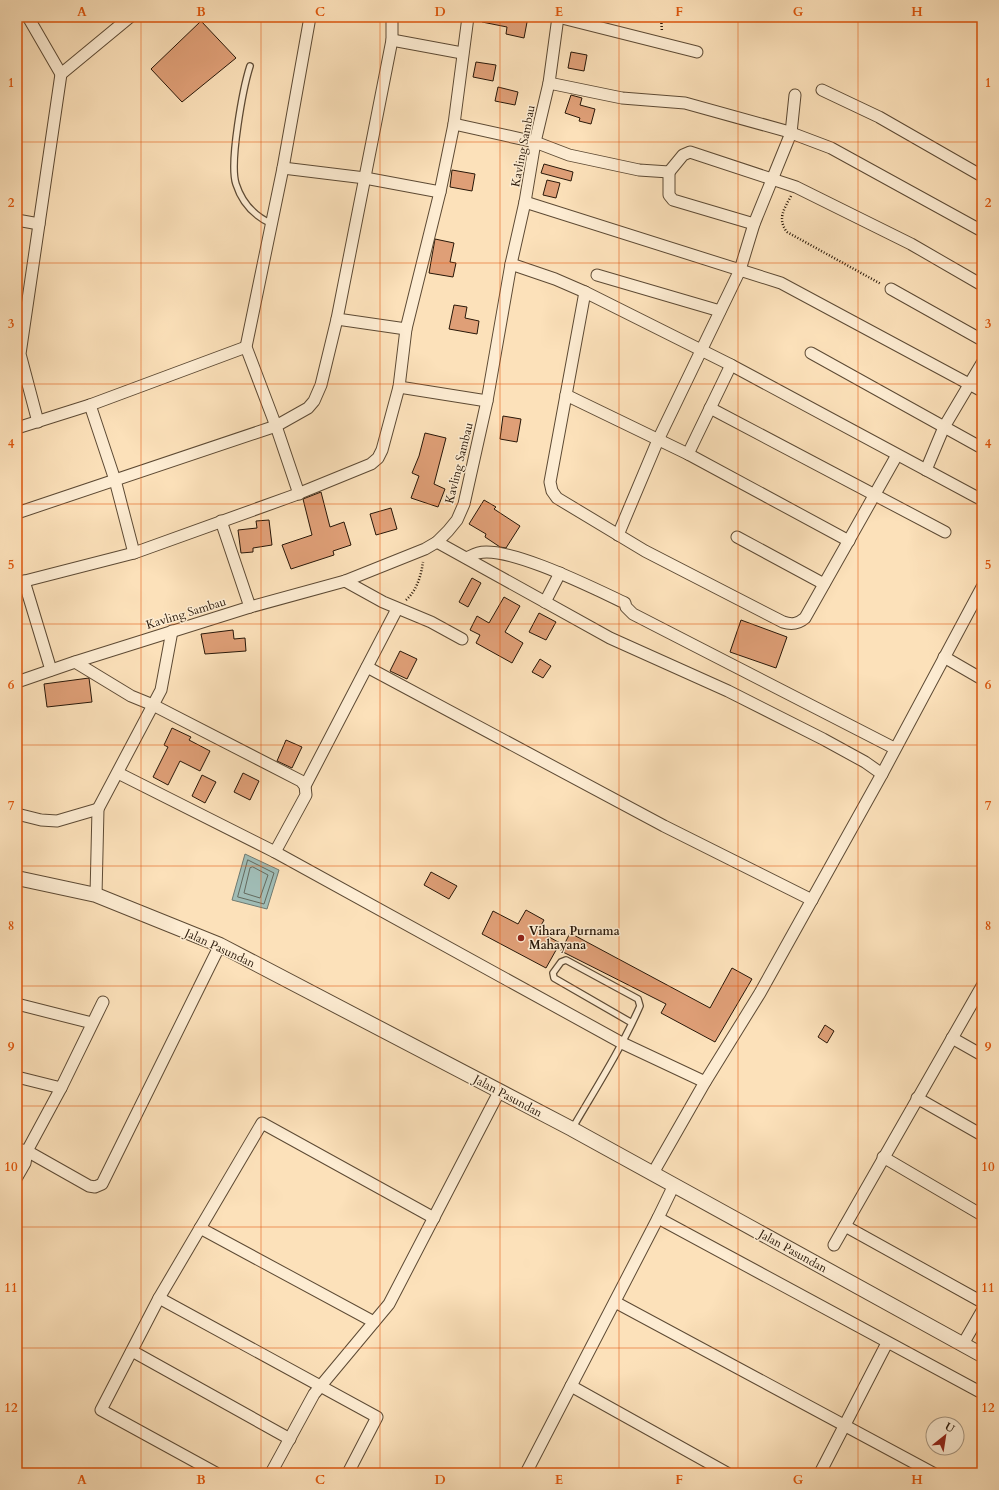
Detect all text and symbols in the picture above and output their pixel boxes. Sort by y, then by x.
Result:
text: A [77,3,87,21]
text: B [196,3,206,21]
text: C [315,3,325,21]
text: D [434,3,446,21]
text: E [555,3,563,21]
text: F [675,3,683,21]
text: G [793,3,804,21]
text: H [911,3,923,21]
text: 1 [8,74,14,92]
text: 1 [985,74,991,92]
street label: Kavling Sambau [507,103,539,188]
text: 2 [8,194,15,212]
text: 2 [985,194,992,212]
text: 3 [8,315,15,333]
text: 3 [985,315,992,333]
street label: Kavling Sambau [441,420,477,505]
text: 4 [8,435,15,453]
text: 4 [985,435,992,453]
text: 5 [8,556,14,574]
text: 5 [985,556,991,574]
street label: Kavling Sambau [144,593,228,633]
text: 6 [8,676,15,694]
text: 6 [985,676,992,694]
text: 7 [8,797,15,815]
text: 7 [985,797,992,815]
text: 8 [8,917,14,935]
text: 8 [985,917,991,935]
place label: Vihara Purnama Mahayana [529,923,620,953]
street label: Jalan Pasundan [181,924,258,971]
marker: Vihara Purnama Mahayana [516,933,526,943]
text: 9 [8,1038,15,1056]
text: 9 [985,1038,992,1056]
street label: Jalan Pasundan [469,1070,545,1121]
text: 10 [4,1158,18,1176]
text: 10 [981,1158,995,1176]
street label: Jalan Pasundan [754,1225,830,1276]
text: 11 [4,1279,18,1297]
text: 11 [981,1279,995,1297]
text: 12 [4,1399,18,1417]
text: 12 [981,1399,995,1417]
north arrow [925,1416,965,1456]
text: U [942,1419,957,1437]
text: A [77,1471,87,1489]
text: B [196,1471,206,1489]
text: C [315,1471,325,1489]
text: D [434,1471,446,1489]
text: E [555,1471,563,1489]
text: F [675,1471,683,1489]
text: G [793,1471,804,1489]
text: H [911,1471,923,1489]

